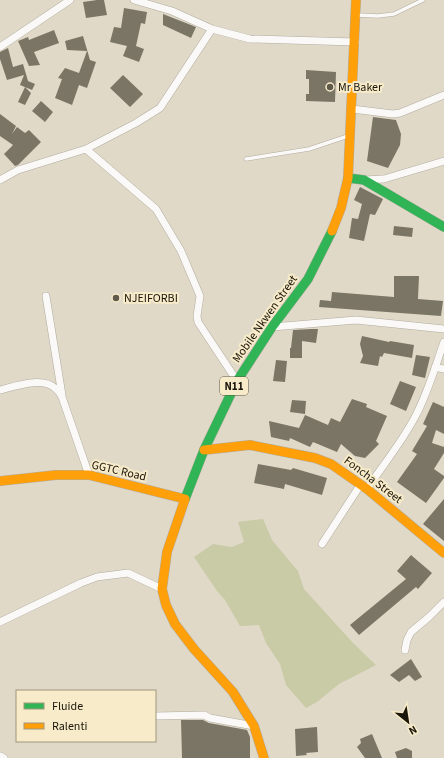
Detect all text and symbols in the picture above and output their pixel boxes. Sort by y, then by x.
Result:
place label: Mr Baker [338,79,383,96]
marker: Mr Baker [325,82,335,92]
street label: Mobile Nkwen Street [228,272,302,366]
place label: NJEIFORBI [124,290,178,307]
marker: NJEIFORBI [111,293,121,303]
road number: N11 [220,377,248,395]
street label: Foncha Street [340,452,406,508]
street label: GGTC Road [90,456,148,486]
legend [16,690,156,742]
text: Fluide [52,698,83,715]
north arrow [388,702,428,742]
text: Ralenti [52,718,87,735]
text: N [406,722,420,739]

